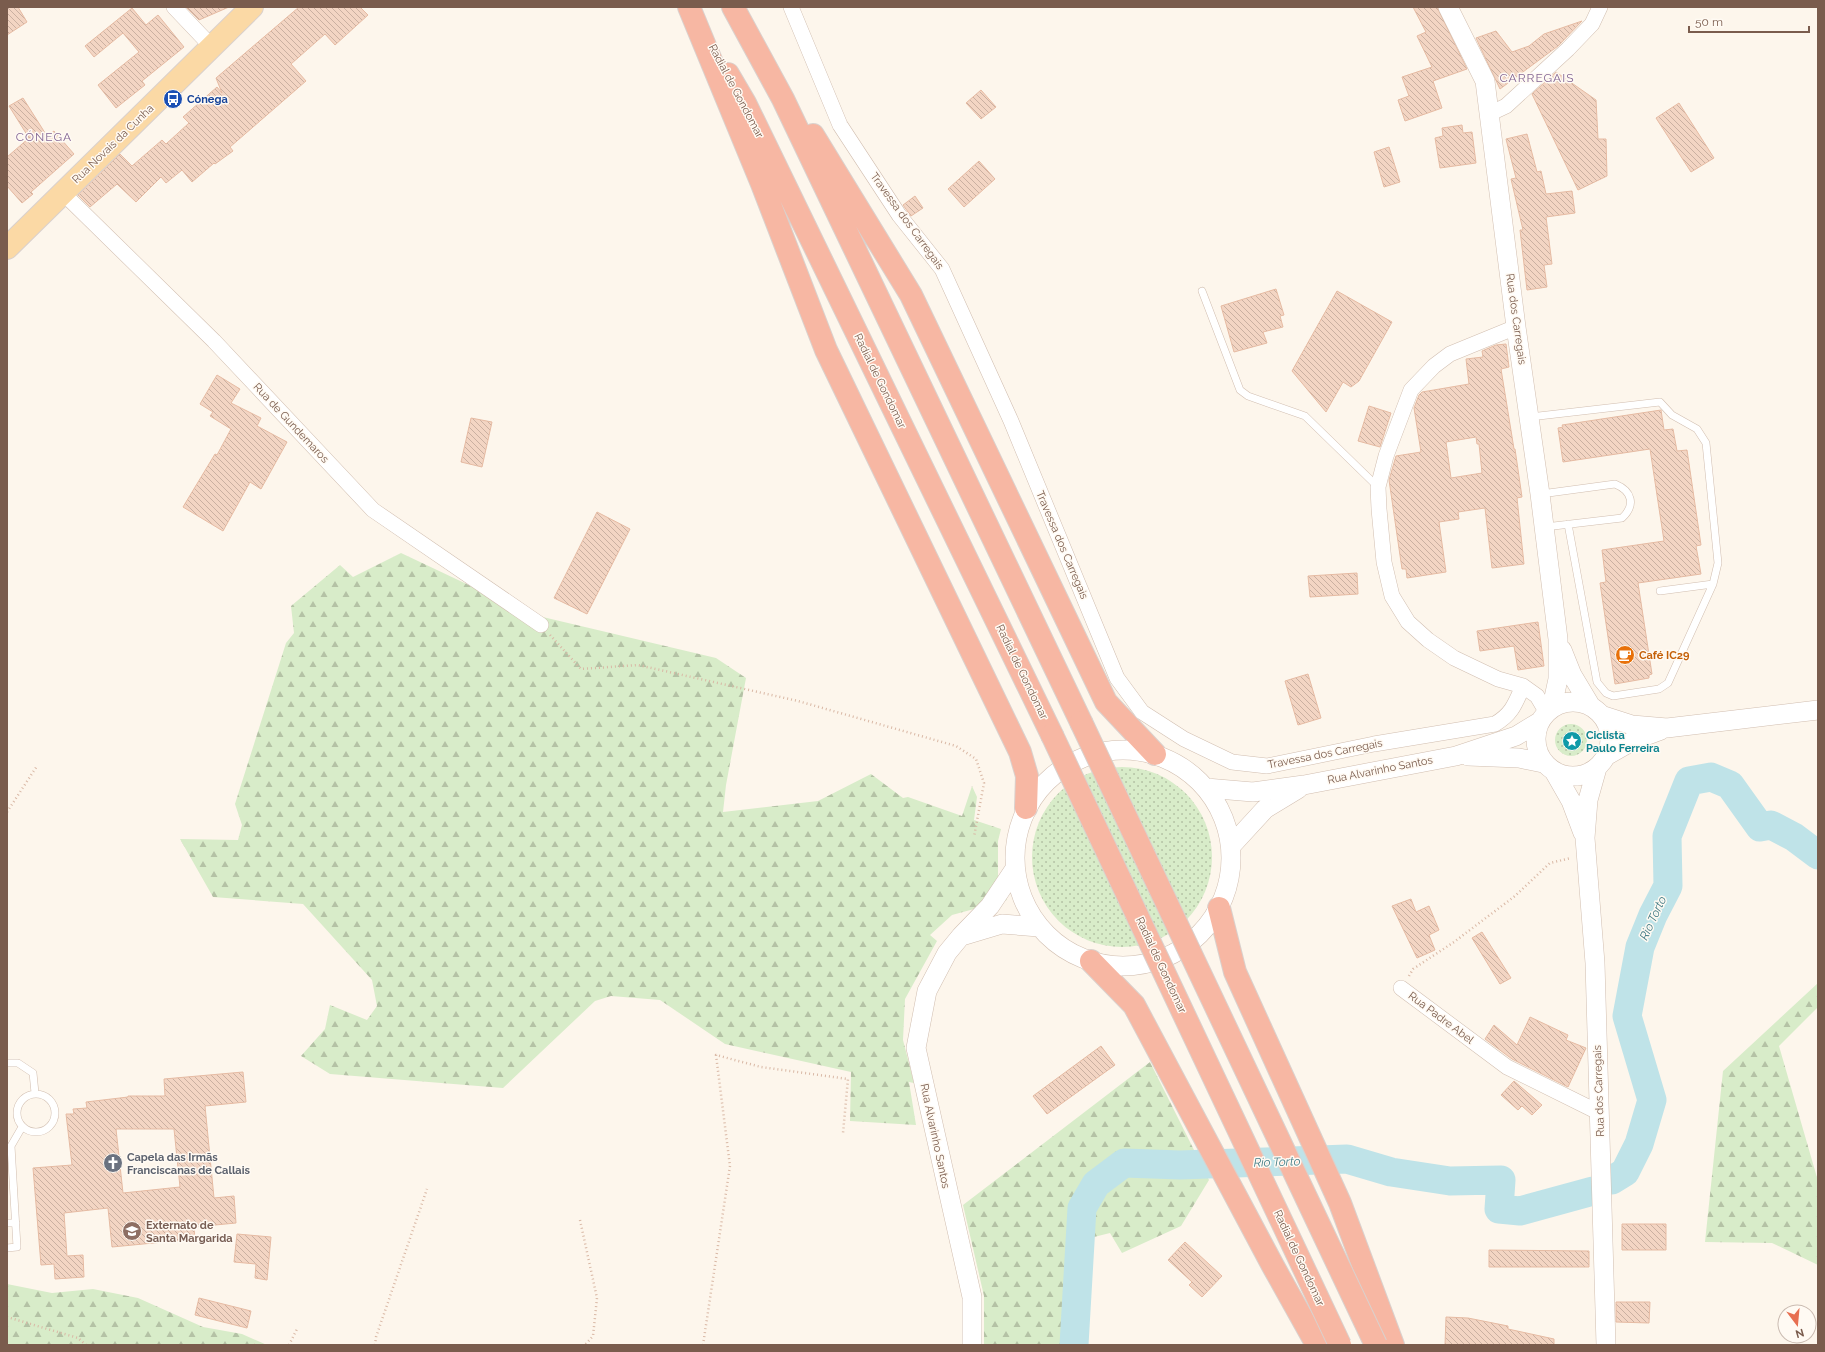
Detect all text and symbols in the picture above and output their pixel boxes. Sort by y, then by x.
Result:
scale bar [1689,8,1809,34]
text: 50 m [1695,15,1723,29]
street label: Radial de Gondomar [706,42,766,140]
district label: CARREGAIS [1500,71,1575,85]
bus stop icon: Cónega [162,88,184,110]
place label: Cónega [187,93,228,106]
street label: Rua Novais da Cunha [70,102,156,186]
district label: CÓNEGA [16,130,72,144]
street label: Travessa dos Carregais [868,170,946,272]
street label: Rua dos Carregais [1503,273,1529,365]
street label: Radial de Gondomar [851,331,909,431]
street label: Rua de Gundemaros [251,380,331,466]
street label: Travessa dos Carregais [1033,489,1091,601]
street label: Radial de Gondomar [993,622,1051,722]
cafe icon: Café IC29 [1614,644,1636,666]
place label: Café IC29 [1639,649,1690,662]
place label: Ciclista Paulo Ferreira [1586,729,1660,755]
place icon: Ciclista Paulo Ferreira [1561,730,1583,752]
street label: Travessa dos Carregais [1267,737,1383,771]
street label: Rua Alvarinho Santos [1326,753,1434,787]
water label: Rio Torto [1637,894,1669,942]
street label: Radial de Gondomar [1133,915,1189,1015]
street label: Rua Padre Abel [1406,989,1476,1047]
street label: Rua dos Carregais [1591,1045,1607,1137]
street label: Rua Alvarinho Santos [918,1082,952,1190]
place label: Capela das Irmãs Franciscanas de Callais [127,1151,250,1177]
church icon: Capela das Irmãs Franciscanas de Callais [102,1152,124,1174]
water label: Rio Torto [1253,1154,1301,1170]
street label: Radial de Gondomar [1271,1208,1327,1308]
place label: Externato de Santa Margarida [146,1219,233,1245]
school or university icon: Externato de Santa Margarida [121,1220,143,1242]
north arrow [1777,1304,1817,1344]
text: N [1794,1326,1805,1341]

